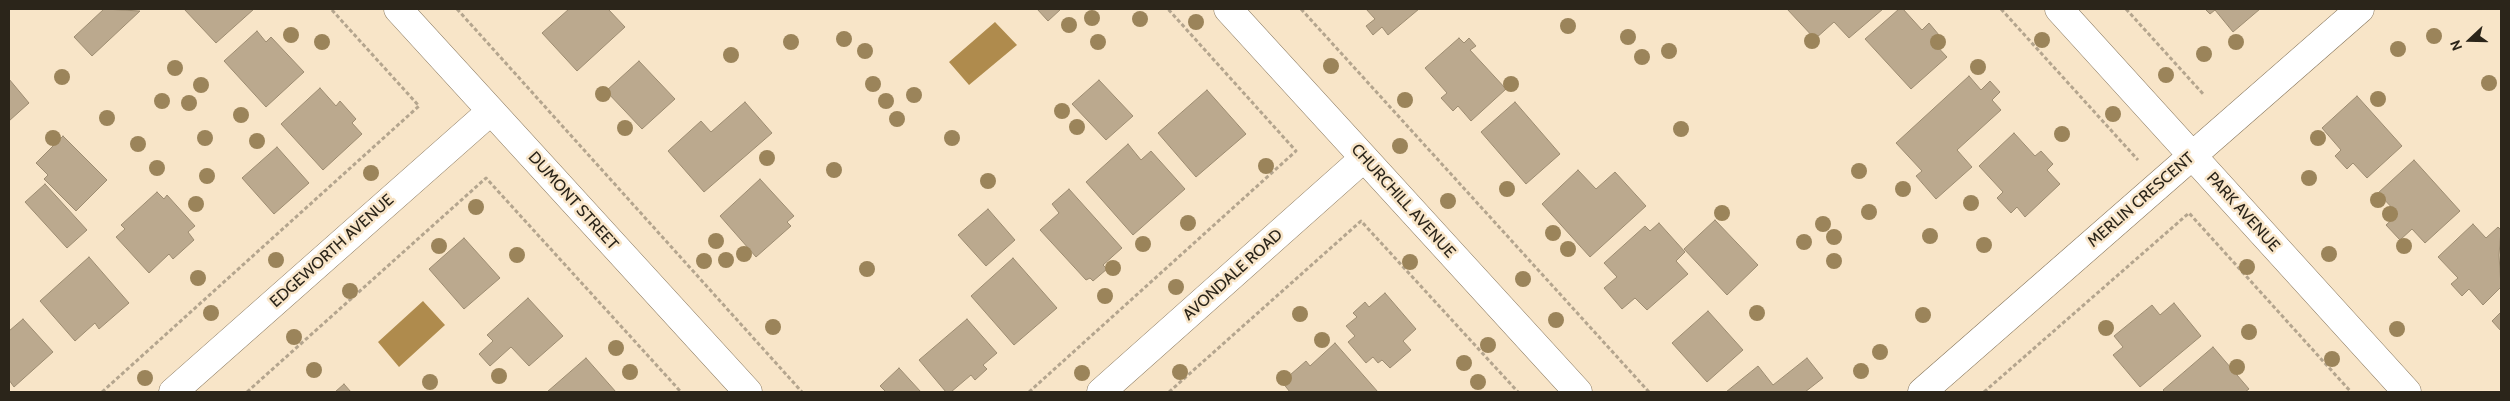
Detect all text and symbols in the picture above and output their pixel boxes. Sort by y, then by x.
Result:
north arrow [2445,15,2495,65]
text: N [2446,38,2466,53]
street label: CHURCHILL AVENUE [1347,140,1459,262]
street label: DUMONT STREET [524,148,622,254]
street label: MERLIN CRESCENT [2084,149,2198,251]
street label: PARK AVENUE [2202,168,2284,256]
street label: EDGEWORTH AVENUE [266,190,398,312]
street label: AVONDALE ROAD [1179,225,1287,325]

